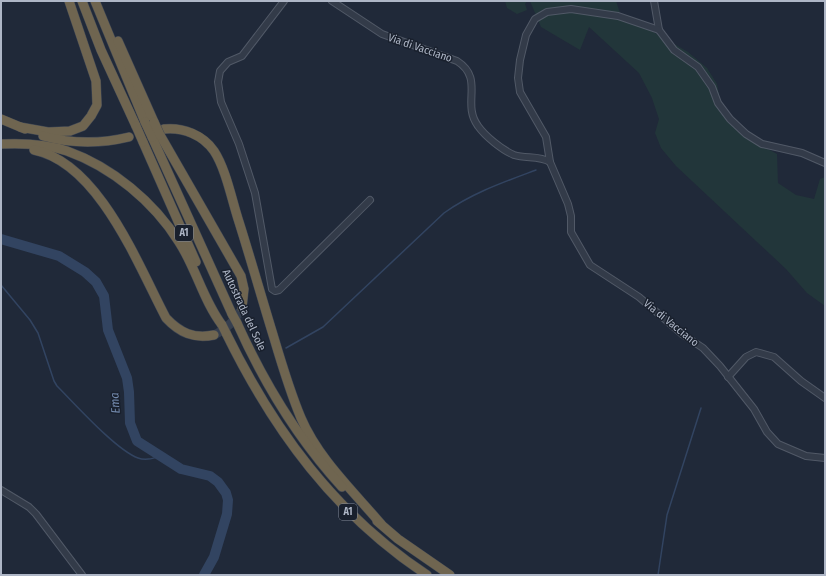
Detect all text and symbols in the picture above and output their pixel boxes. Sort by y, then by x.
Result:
street label: Via di Vacciano [386,31,454,65]
road number: A1 [175,225,193,241]
street label: Autostrada del Sole [219,267,269,353]
street label: Via di Vacciano [641,297,701,349]
water label: Ema [107,392,123,414]
road number: A1 [339,504,357,520]

